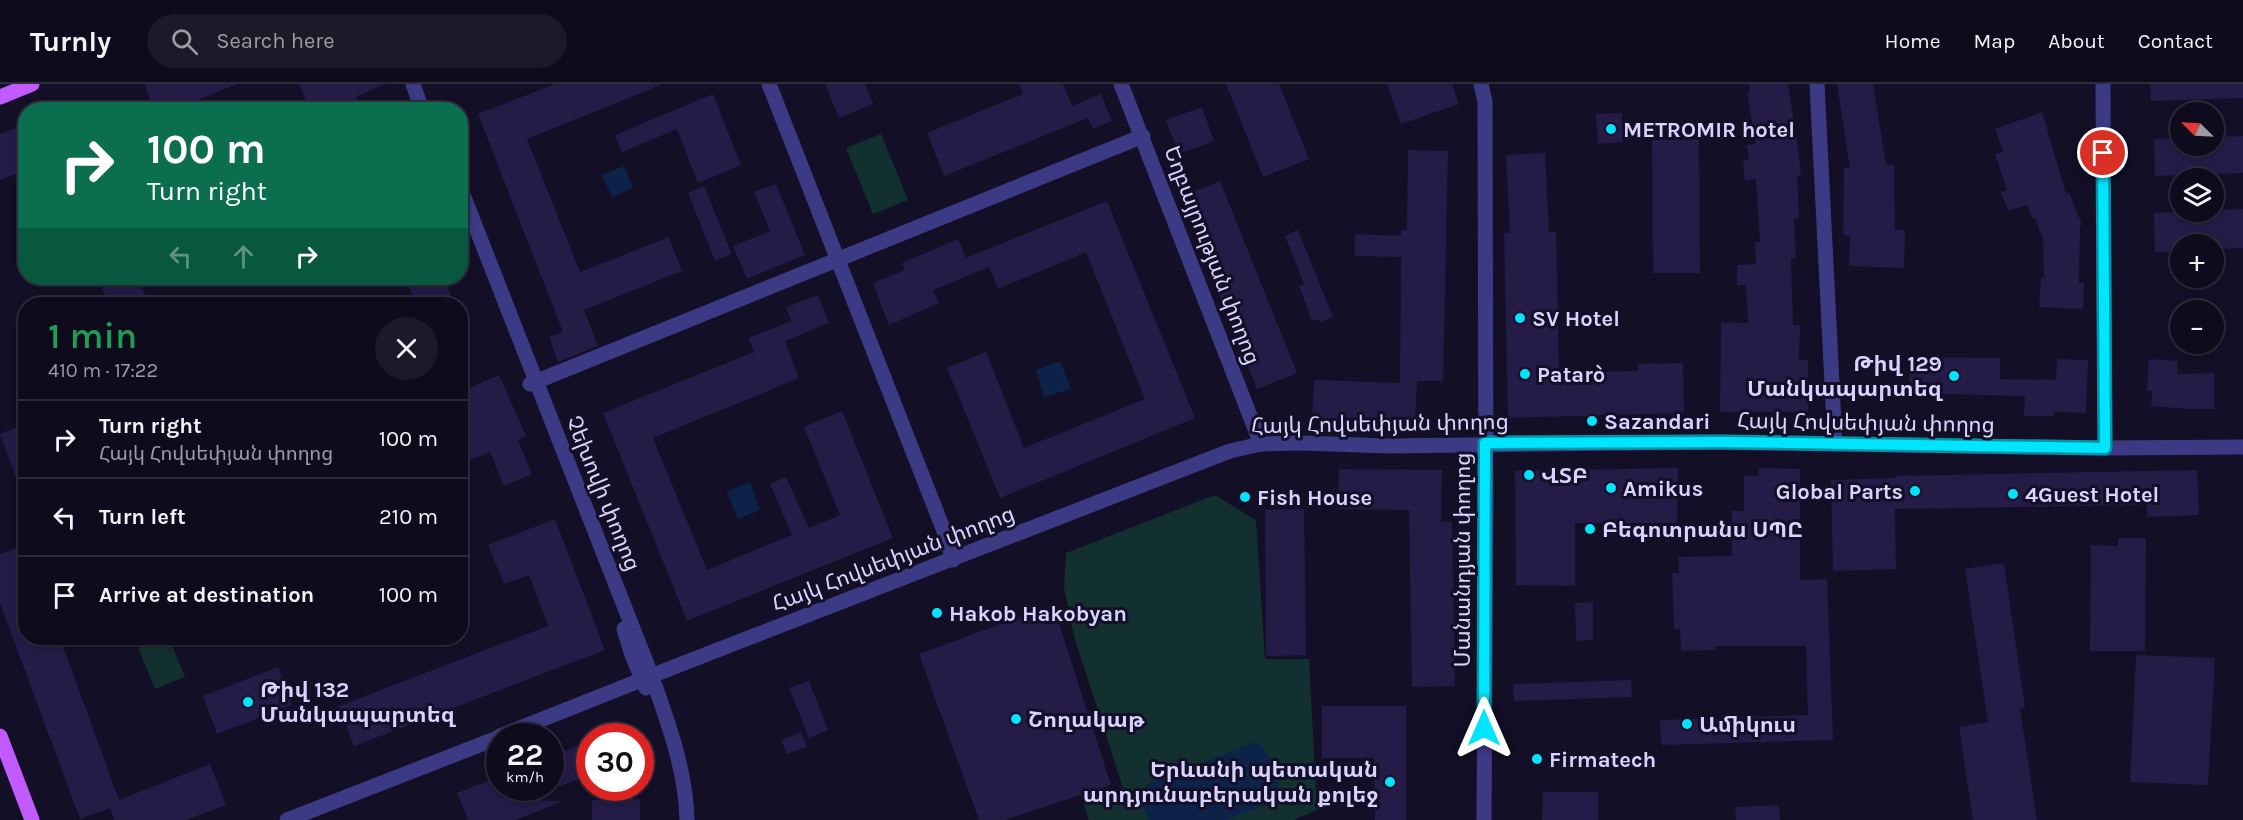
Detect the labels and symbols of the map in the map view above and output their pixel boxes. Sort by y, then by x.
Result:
north arrow [2170,102,2224,156]
place label: METROMIR hotel [1623,117,1795,143]
marker: METROMIR hotel [1604,122,1618,136]
pin [2077,127,2128,178]
street label: Եղբայրության փողոց [1158,142,1266,368]
place label: SV Hotel [1532,306,1620,332]
marker: SV Hotel [1513,311,1527,325]
place label: Թիվ 129 Մանկապարտեզ [1747,351,1944,402]
place label: Patarò [1537,362,1605,388]
marker: Patarò [1518,367,1532,381]
marker: Թիվ 129 Մանկապարտեզ [1947,369,1961,383]
street label: Հայկ Հովսեփյան փողոց [1737,408,1995,438]
street label: Հայկ Հովսեփյան փողոց [1251,409,1509,439]
place label: Sazandari [1604,409,1711,435]
street label: Չեխովի փողոց [560,412,646,575]
marker: Sazandari [1585,414,1599,428]
street label: Մանանդյան փողոց [1450,453,1476,668]
place label: ՎՏԲ [1541,463,1588,489]
marker: ՎՏԲ [1522,468,1536,482]
place label: Amikus [1623,476,1703,502]
place label: Global Parts [1776,479,1903,505]
marker: Amikus [1604,481,1618,495]
place label: 4Guest Hotel [2025,482,2159,508]
marker: Global Parts [1908,484,1922,498]
place label: Fish House [1257,485,1372,511]
marker: 4Guest Hotel [2006,487,2020,501]
marker: Fish House [1238,490,1252,504]
street label: Հայկ Հովսեփյան փողոց [768,501,1018,617]
place label: Բեգոտրանս ՍՊԸ [1602,517,1803,543]
marker: Բեգոտրանս ՍՊԸ [1583,522,1597,536]
place label: Hakob Hakobyan [949,601,1127,627]
marker: Hakob Hakobyan [930,606,944,620]
place label: Թիվ 132 Մանկապարտեզ [260,677,457,728]
marker: Թիվ 132 Մանկապարտեզ [241,695,255,709]
position arrow [1452,696,1516,760]
place label: Շողակաթ [1028,707,1145,733]
marker: Շողակաթ [1009,712,1023,726]
place label: Ամիկուս [1699,712,1796,738]
marker: Ամիկուս [1680,717,1694,731]
speed limit sign: 30 [576,723,654,801]
place label: Firmatech [1549,747,1656,773]
marker: Firmatech [1530,752,1544,766]
place label: Երևանի պետական արդյունաբերական քոլեջ [1083,757,1378,808]
marker: Երևանի պետական արդյունաբերական քոլեջ [1383,775,1397,789]

